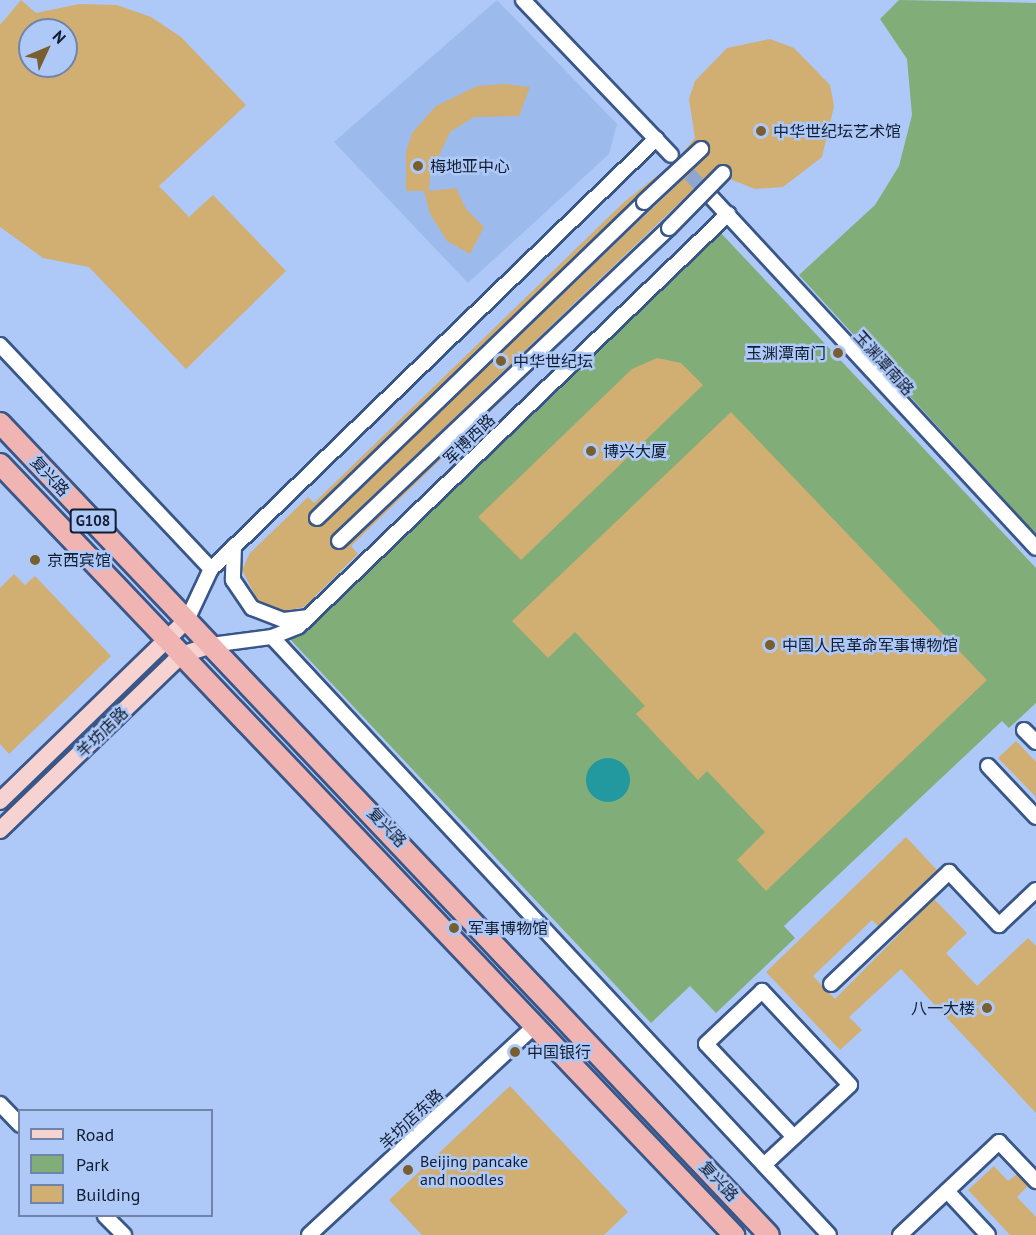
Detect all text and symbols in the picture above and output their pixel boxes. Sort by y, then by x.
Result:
north arrow [18,18,78,78]
text: N [49,26,70,48]
place label: 中华世纪坛艺术馆 [773,121,901,141]
marker: 中华世纪坛艺术馆 [754,124,768,138]
place label: 梅地亚中心 [430,156,510,176]
marker: 梅地亚中心 [411,159,425,173]
street label: 玉渊潭南路 [850,327,918,399]
place label: 玉渊潭南门 [746,343,826,363]
marker: 玉渊潭南门 [831,346,845,360]
place label: 中华世纪坛 [513,351,593,371]
marker: 中华世纪坛 [494,354,508,368]
street label: 军博西路 [439,410,499,468]
place label: 博兴大厦 [603,441,667,461]
marker: 博兴大厦 [584,444,598,458]
street label: 复兴路 [27,452,73,500]
road number: G108 [69,509,117,533]
place label: 京西宾馆 [47,550,111,570]
marker: 京西宾馆 [28,553,42,567]
place label: 中国人民革命军事博物馆 [782,635,958,655]
marker: 中国人民革命军事博物馆 [763,638,777,652]
street label: 羊坊店路 [72,703,132,761]
street label: 复兴路 [363,803,411,851]
place label: 军事博物馆 [468,918,548,938]
marker: 军事博物馆 [445,919,463,937]
place label: 八一大楼 [911,998,975,1018]
marker: 八一大楼 [980,1001,994,1015]
place label: 中国银行 [527,1042,591,1062]
marker: 中国银行 [508,1045,522,1059]
street label: 羊坊店东路 [375,1085,447,1153]
legend [18,1109,213,1217]
text: Road [76,1123,114,1146]
place label: Beijing pancake and noodles [420,1151,528,1189]
text: Park [76,1153,109,1176]
street label: 复兴路 [696,1157,742,1205]
marker: Beijing pancake and noodles [401,1163,415,1177]
text: Building [76,1183,140,1206]

